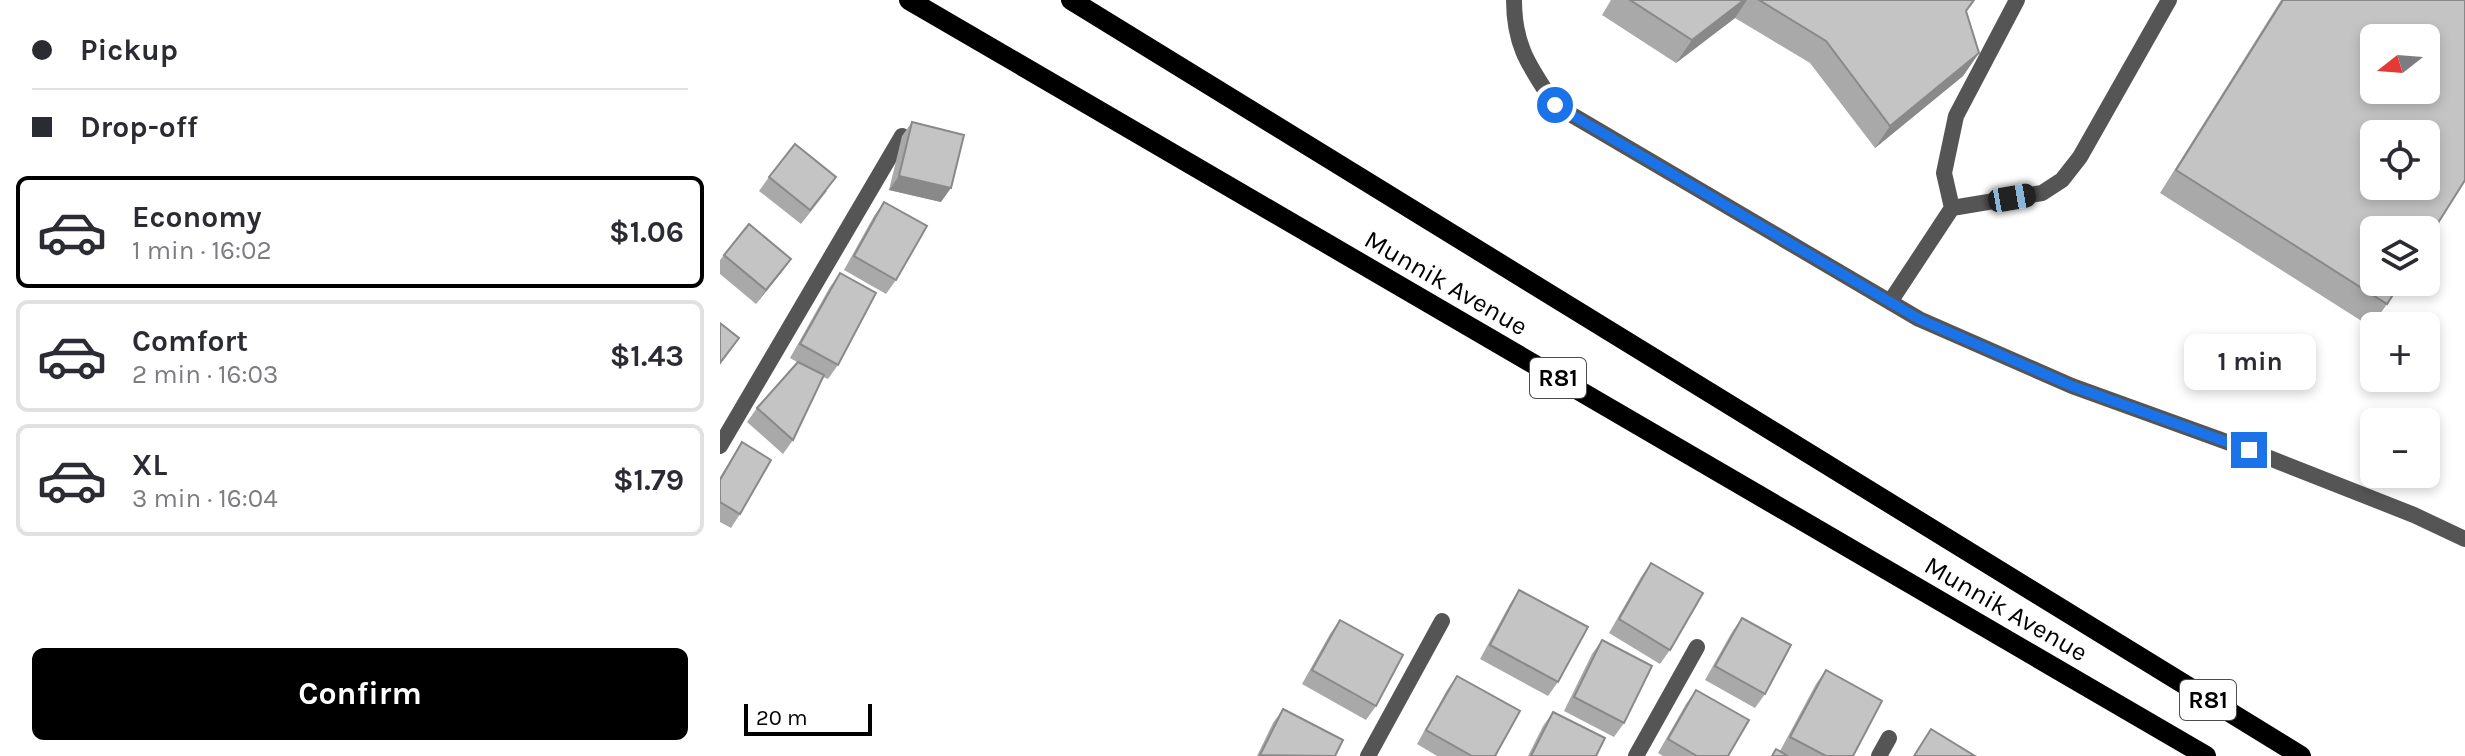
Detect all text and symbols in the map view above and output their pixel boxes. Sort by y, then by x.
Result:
north arrow [2360,24,2440,104]
map controls [2360,24,2440,488]
text: Pickup [80,32,178,68]
route start [1537,87,1573,123]
text: Drop-off [80,109,198,145]
button: locate [2360,120,2440,200]
car [1986,182,2038,214]
icon: car [36,196,108,268]
text: Economy [132,199,262,235]
text: $1.06 [609,214,684,250]
button: layers [2360,216,2440,296]
street label: Munnik Avenue [1359,224,1533,342]
text: 1 min · 16:02 [132,235,272,266]
button: + [2360,312,2440,392]
icon: car [36,320,108,392]
text: Comfort [132,323,248,359]
callout: 1 min [2183,334,2315,390]
text: $1.43 [610,338,684,374]
text: 1 min [2217,346,2283,377]
road number: R81 [1530,358,1586,398]
text: 2 min · 16:03 [132,359,278,390]
button: − [2360,408,2440,488]
route end [2231,432,2267,468]
icon: car [36,444,108,516]
text: XL [132,447,167,483]
text: $1.79 [613,462,684,498]
text: 3 min · 16:04 [132,483,278,514]
street label: Munnik Avenue [1919,550,2093,668]
button: Confirm [32,648,688,740]
road number: R81 [2180,680,2236,720]
scale bar [744,700,872,736]
text: 20 m [756,705,808,731]

